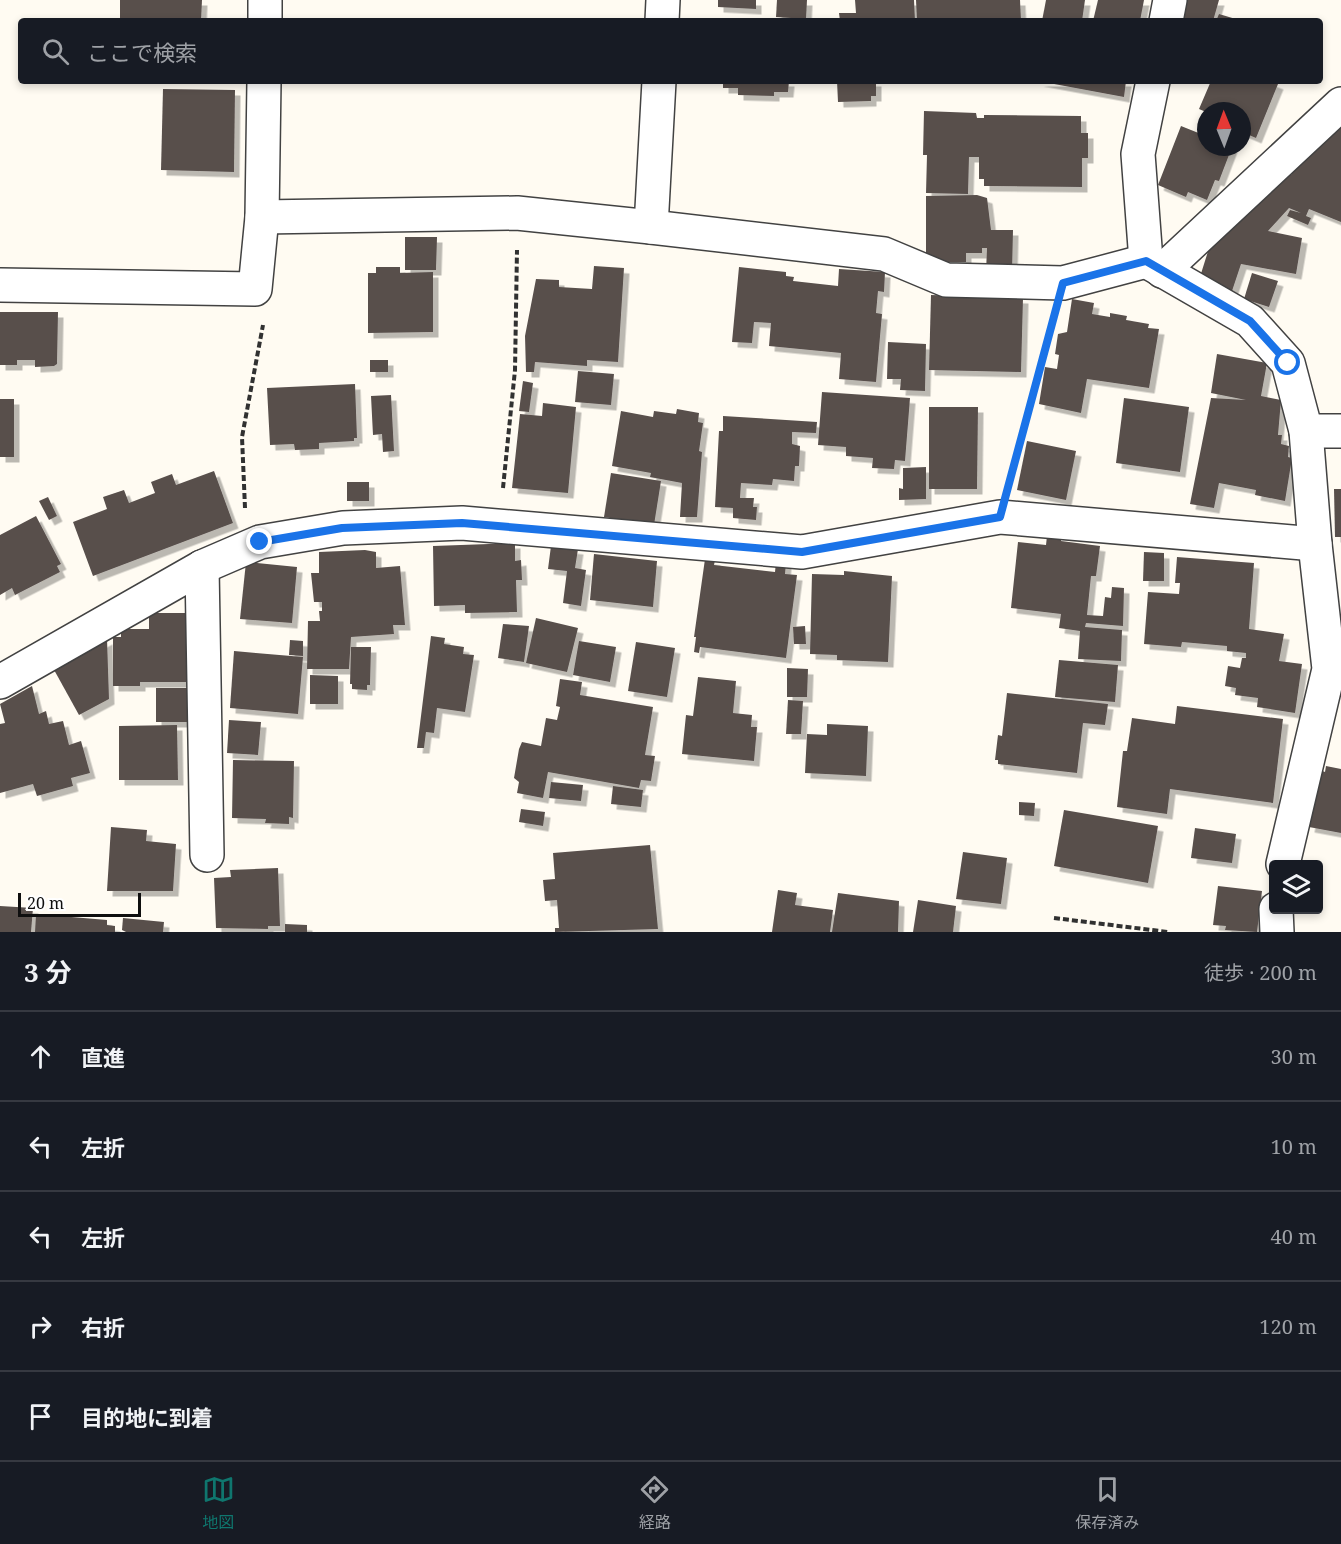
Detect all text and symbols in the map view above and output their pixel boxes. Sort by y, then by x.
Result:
search box [18,18,1323,84]
icon: search [39,35,72,68]
text: ここで検索 [87,37,197,67]
north arrow [1197,102,1251,156]
route start [1274,349,1300,375]
route end [246,528,272,554]
map controls [1269,860,1323,914]
button: layers [1269,860,1323,914]
scale bar [18,890,141,917]
text: 20 m [27,892,64,914]
text: 3 分 [24,954,71,990]
text: 徒歩 · 200 m [1204,959,1317,986]
icon: ahead [24,1040,57,1073]
text: 直進 [81,1042,125,1072]
text: 30 m [1271,1043,1317,1070]
icon: left [24,1130,57,1163]
text: 左折 [81,1132,125,1162]
text: 10 m [1271,1133,1317,1160]
icon: left [24,1220,57,1253]
text: 左折 [81,1222,125,1252]
text: 40 m [1271,1223,1317,1250]
icon: right [24,1310,57,1343]
text: 右折 [81,1312,125,1342]
text: 120 m [1259,1313,1317,1340]
icon: arrive [24,1400,57,1433]
text: 目的地に到着 [81,1402,213,1432]
tab: 地図 [202,1473,235,1533]
tab: 経路 [638,1473,671,1533]
tab: 保存済み [1075,1473,1139,1533]

